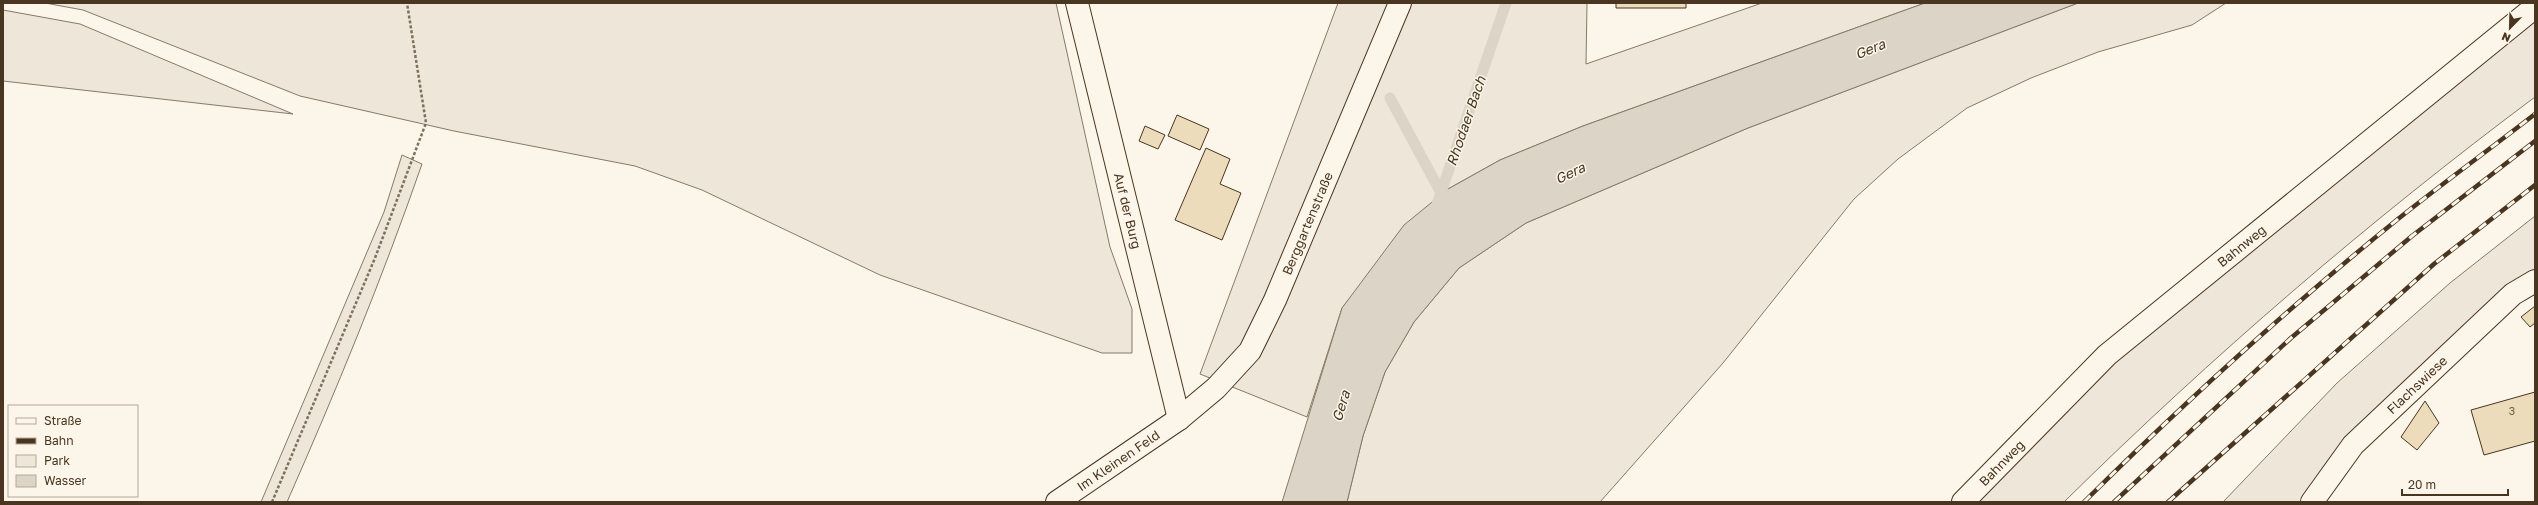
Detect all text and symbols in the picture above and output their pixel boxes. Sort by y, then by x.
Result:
north arrow [2490,8,2530,48]
text: N [2500,30,2512,45]
water label: Gera [1852,34,1888,62]
water label: Rhodaer Bach [1442,72,1489,168]
water label: Gera [1552,158,1589,187]
street label: Berggartenstraße [1279,170,1336,277]
street label: Auf der Burg [1111,171,1145,251]
street label: Bahnweg [2214,221,2269,270]
street label: Flachswiese [2383,352,2450,417]
water label: Gera [1328,387,1354,423]
house number: 3 [2509,404,2515,417]
legend [8,405,138,497]
text: Straße [44,413,82,428]
street label: Im Kleinen Feld [1074,427,1163,494]
text: Bahn [44,433,74,448]
street label: Bahnweg [1976,436,2027,489]
text: Park [44,453,70,468]
scale bar [2402,471,2508,497]
text: Wasser [44,473,87,488]
text: 20 m [2408,477,2436,492]

